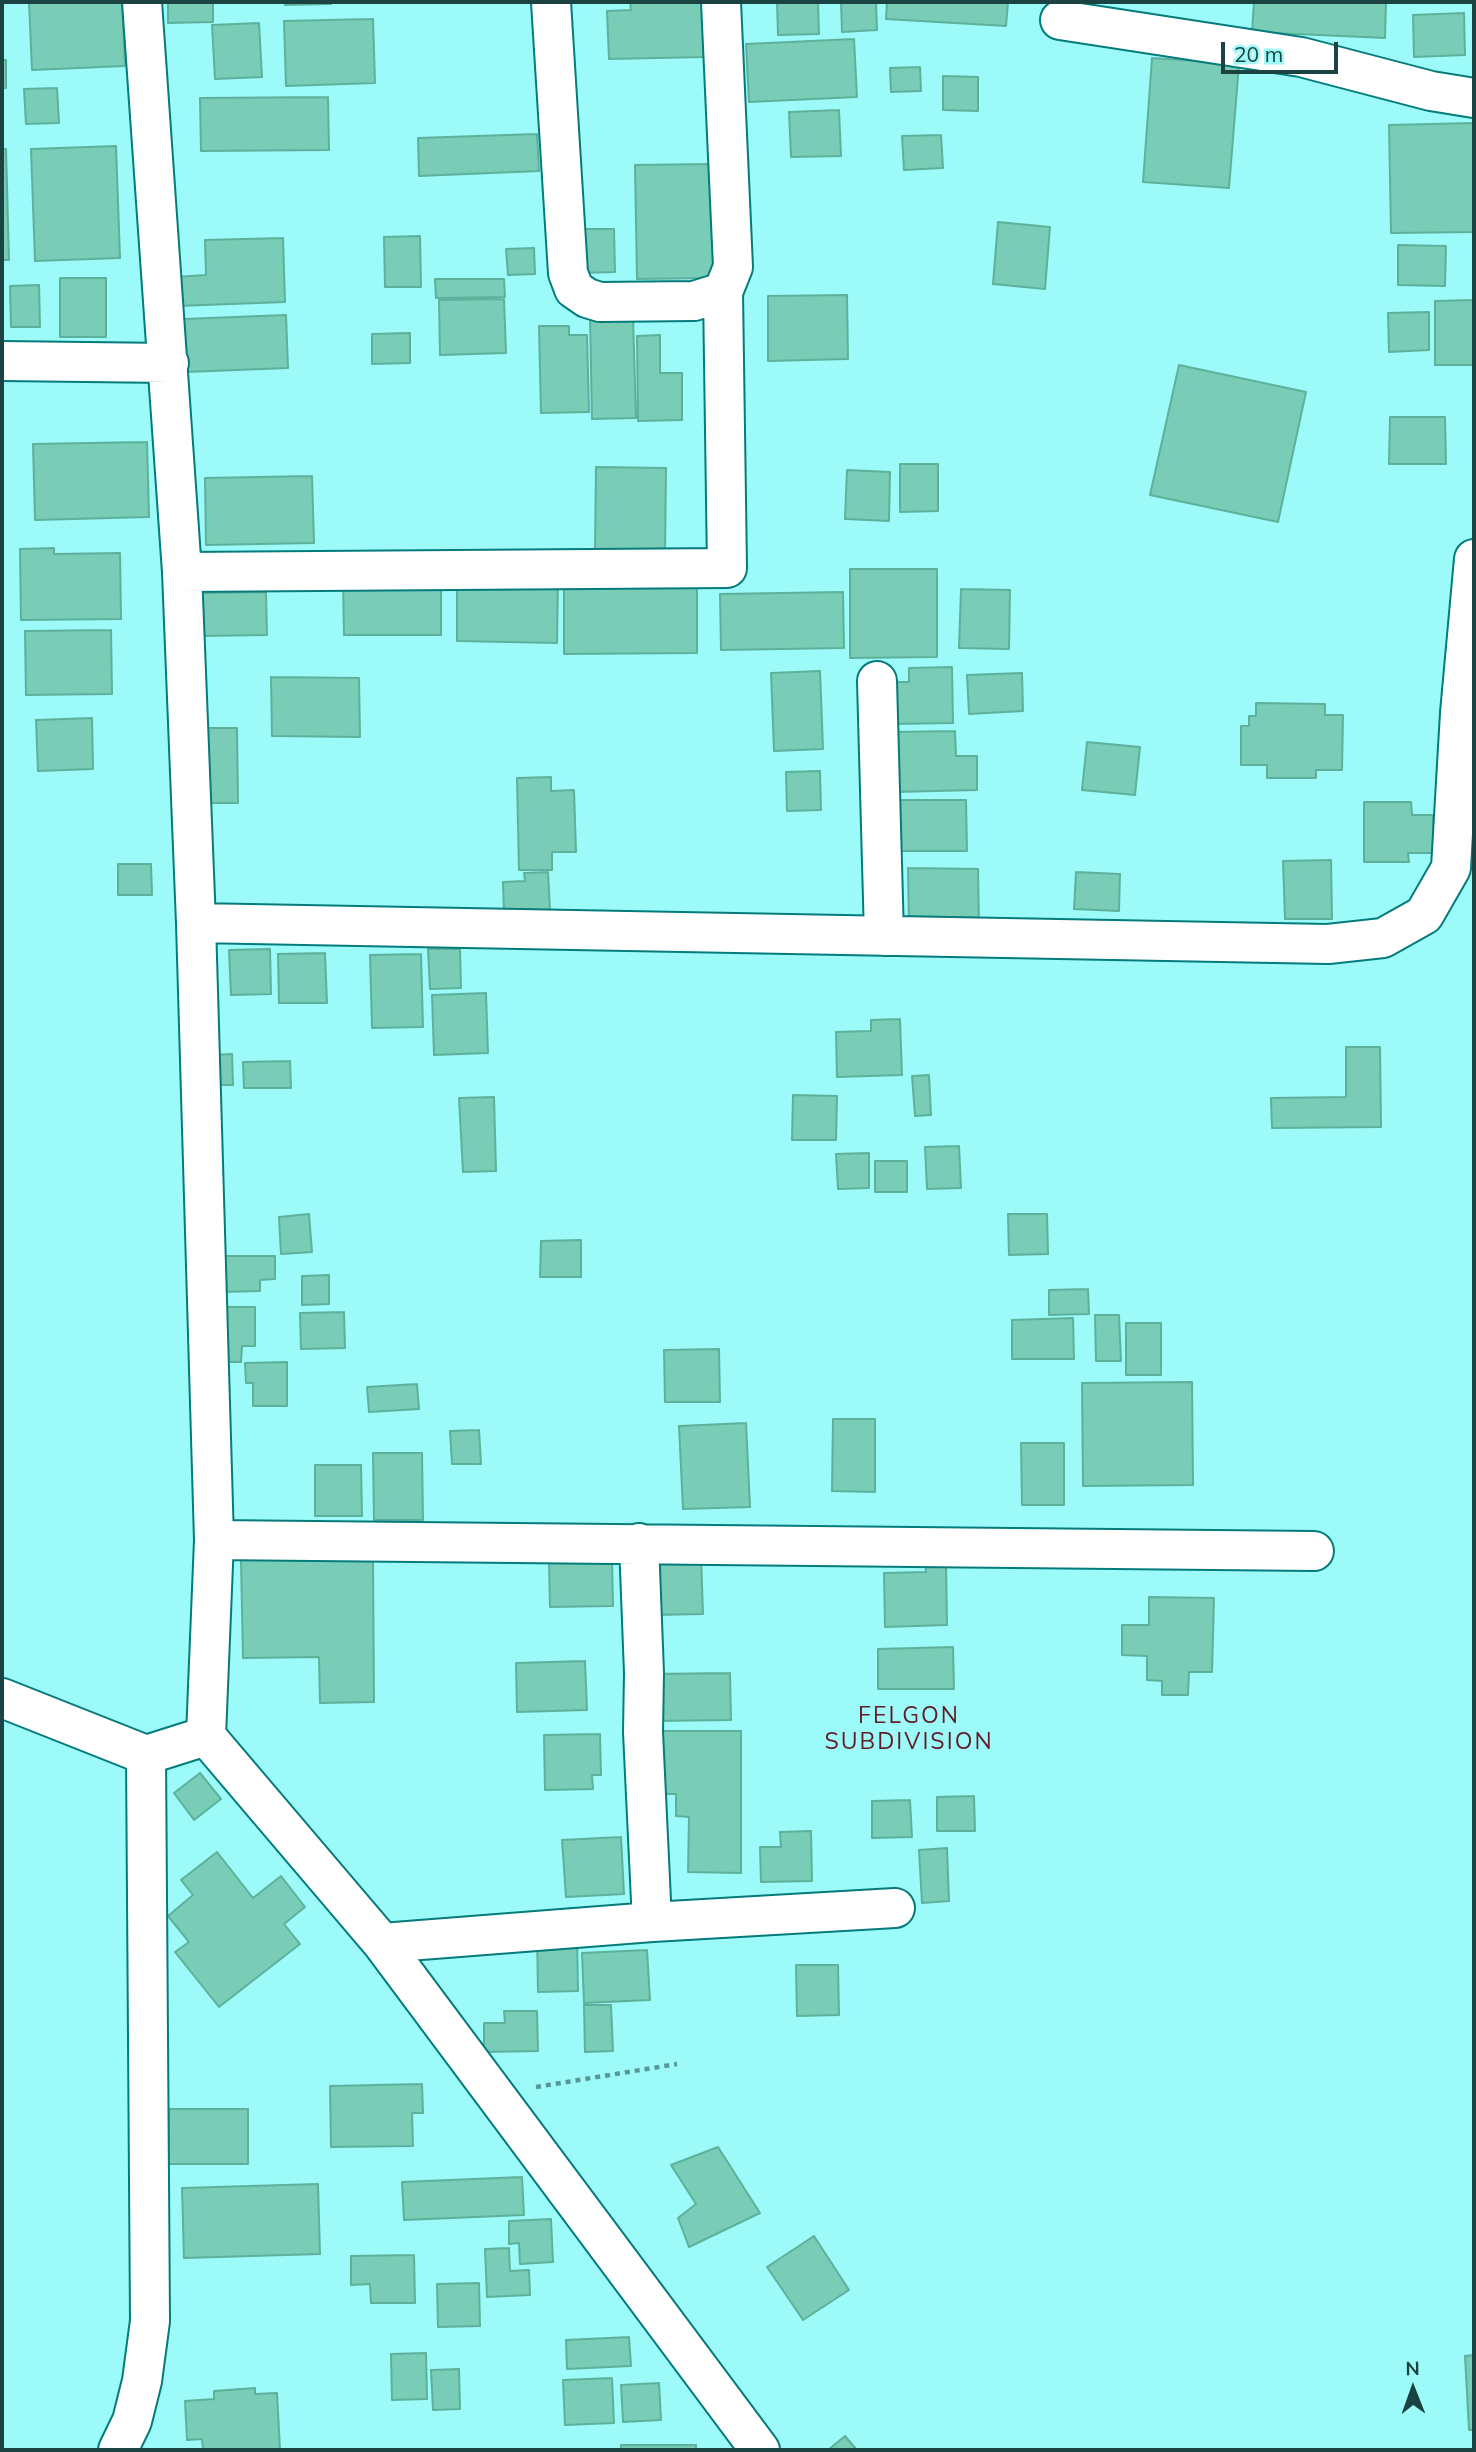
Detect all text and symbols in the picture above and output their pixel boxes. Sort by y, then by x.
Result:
scale bar [1224,28,1341,72]
text: 20 m [1234,41,1283,67]
district label: FELGON SUBDIVISION [826,1702,992,1756]
north arrow [1378,2354,1448,2424]
text: N [1405,2356,1420,2380]

